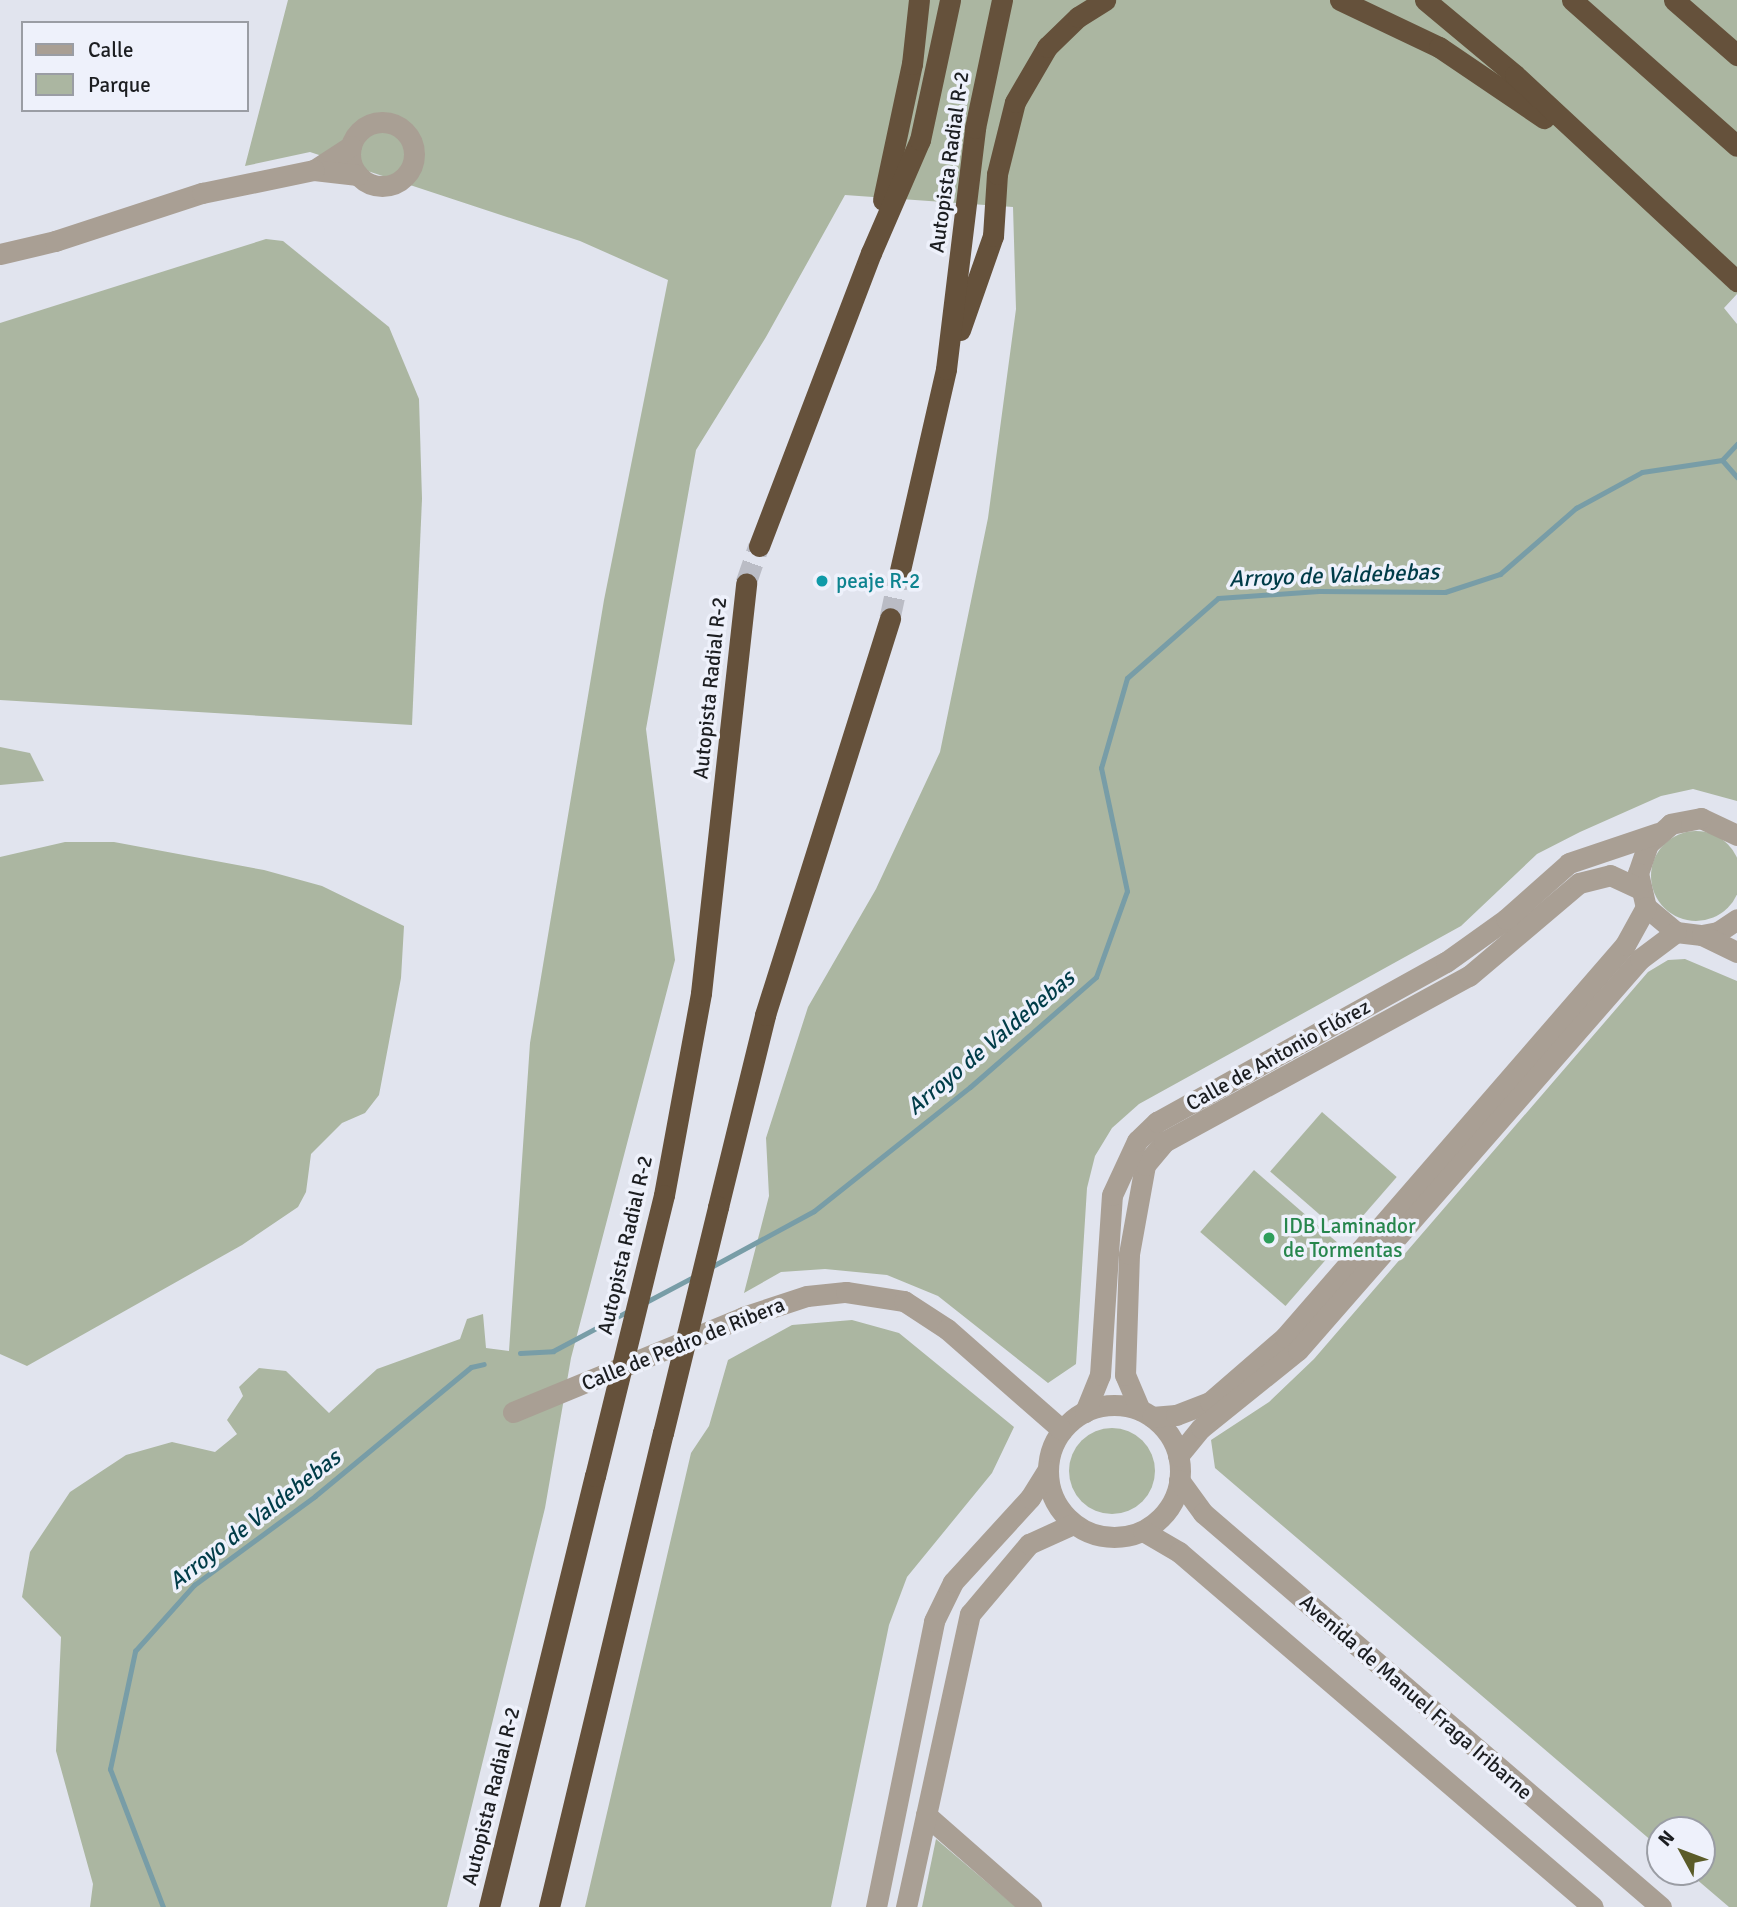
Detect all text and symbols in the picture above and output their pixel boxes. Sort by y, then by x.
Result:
legend [21,21,248,112]
text: Calle [88,37,134,63]
street label: Autopista Radial R-2 [924,70,974,254]
text: Parque [88,72,151,98]
water label: Arroyo de Valdebebas [1228,559,1440,593]
place label: peaje R-2 [836,568,920,594]
marker: peaje R-2 [814,573,830,589]
street label: Autopista Radial R-2 [688,596,732,780]
water label: Arroyo de Valdebebas [902,965,1080,1121]
street label: Calle de Antonio Flórez [1182,994,1374,1116]
street label: Autopista Radial R-2 [592,1153,658,1337]
place label: IDB Laminador de Tormentas [1283,1213,1416,1263]
marker: IDB Laminador de Tormentas [1261,1230,1277,1246]
street label: Calle de Pedro de Ribera [578,1292,788,1396]
water label: Arroyo de Valdebebas [164,1444,346,1596]
street label: Avenida de Manuel Fraga Iribarne [1294,1589,1538,1805]
street label: Autopista Radial R-2 [457,1704,525,1888]
north arrow [1646,1816,1716,1886]
text: N [1653,1826,1680,1851]

